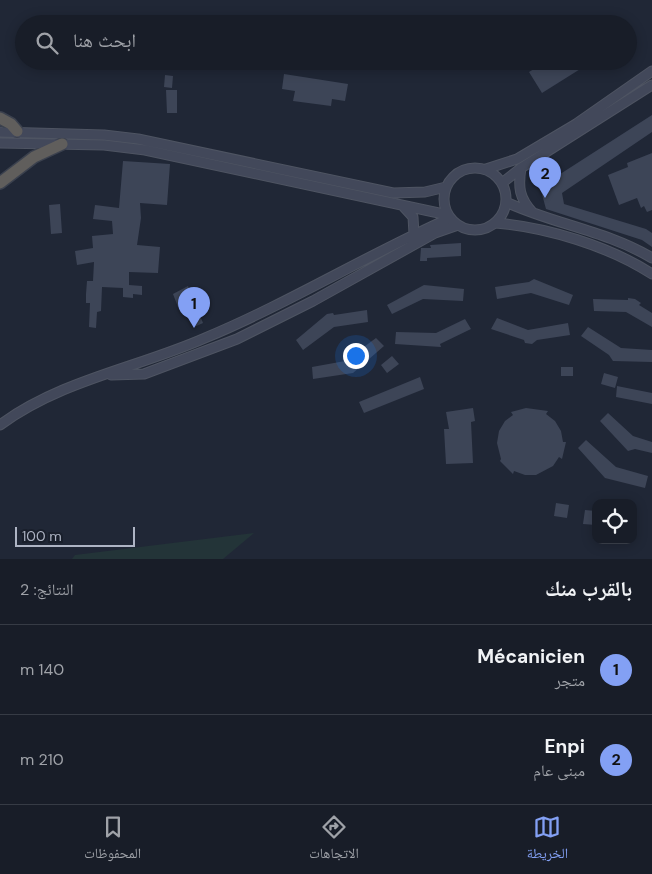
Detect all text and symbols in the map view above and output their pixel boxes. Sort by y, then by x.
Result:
search box [15,15,637,70]
text: ابحث هنا [73,28,136,53]
icon: search [33,29,61,57]
pin: 2 [529,157,561,198]
pin: 1 [178,287,210,328]
your location [343,343,369,369]
map controls [592,499,637,544]
button: locate [592,499,637,544]
scale bar [15,524,135,547]
text: 100 m [22,527,62,545]
text: بالقرب منك [545,575,632,603]
text: النتائج: 2 [20,579,73,600]
text: Mécanicien [477,644,585,669]
text: 140 m [20,659,64,680]
text: 1 [613,659,619,680]
text: متجر [555,670,585,691]
text: Enpi [545,734,585,759]
text: 210 m [20,749,64,770]
text: 2 [611,749,621,770]
text: مبنى عام [533,760,585,781]
tab: المحفوظات [84,813,141,867]
tab: الاتجاهات [309,813,359,867]
tab: الخريطة [527,813,568,867]

